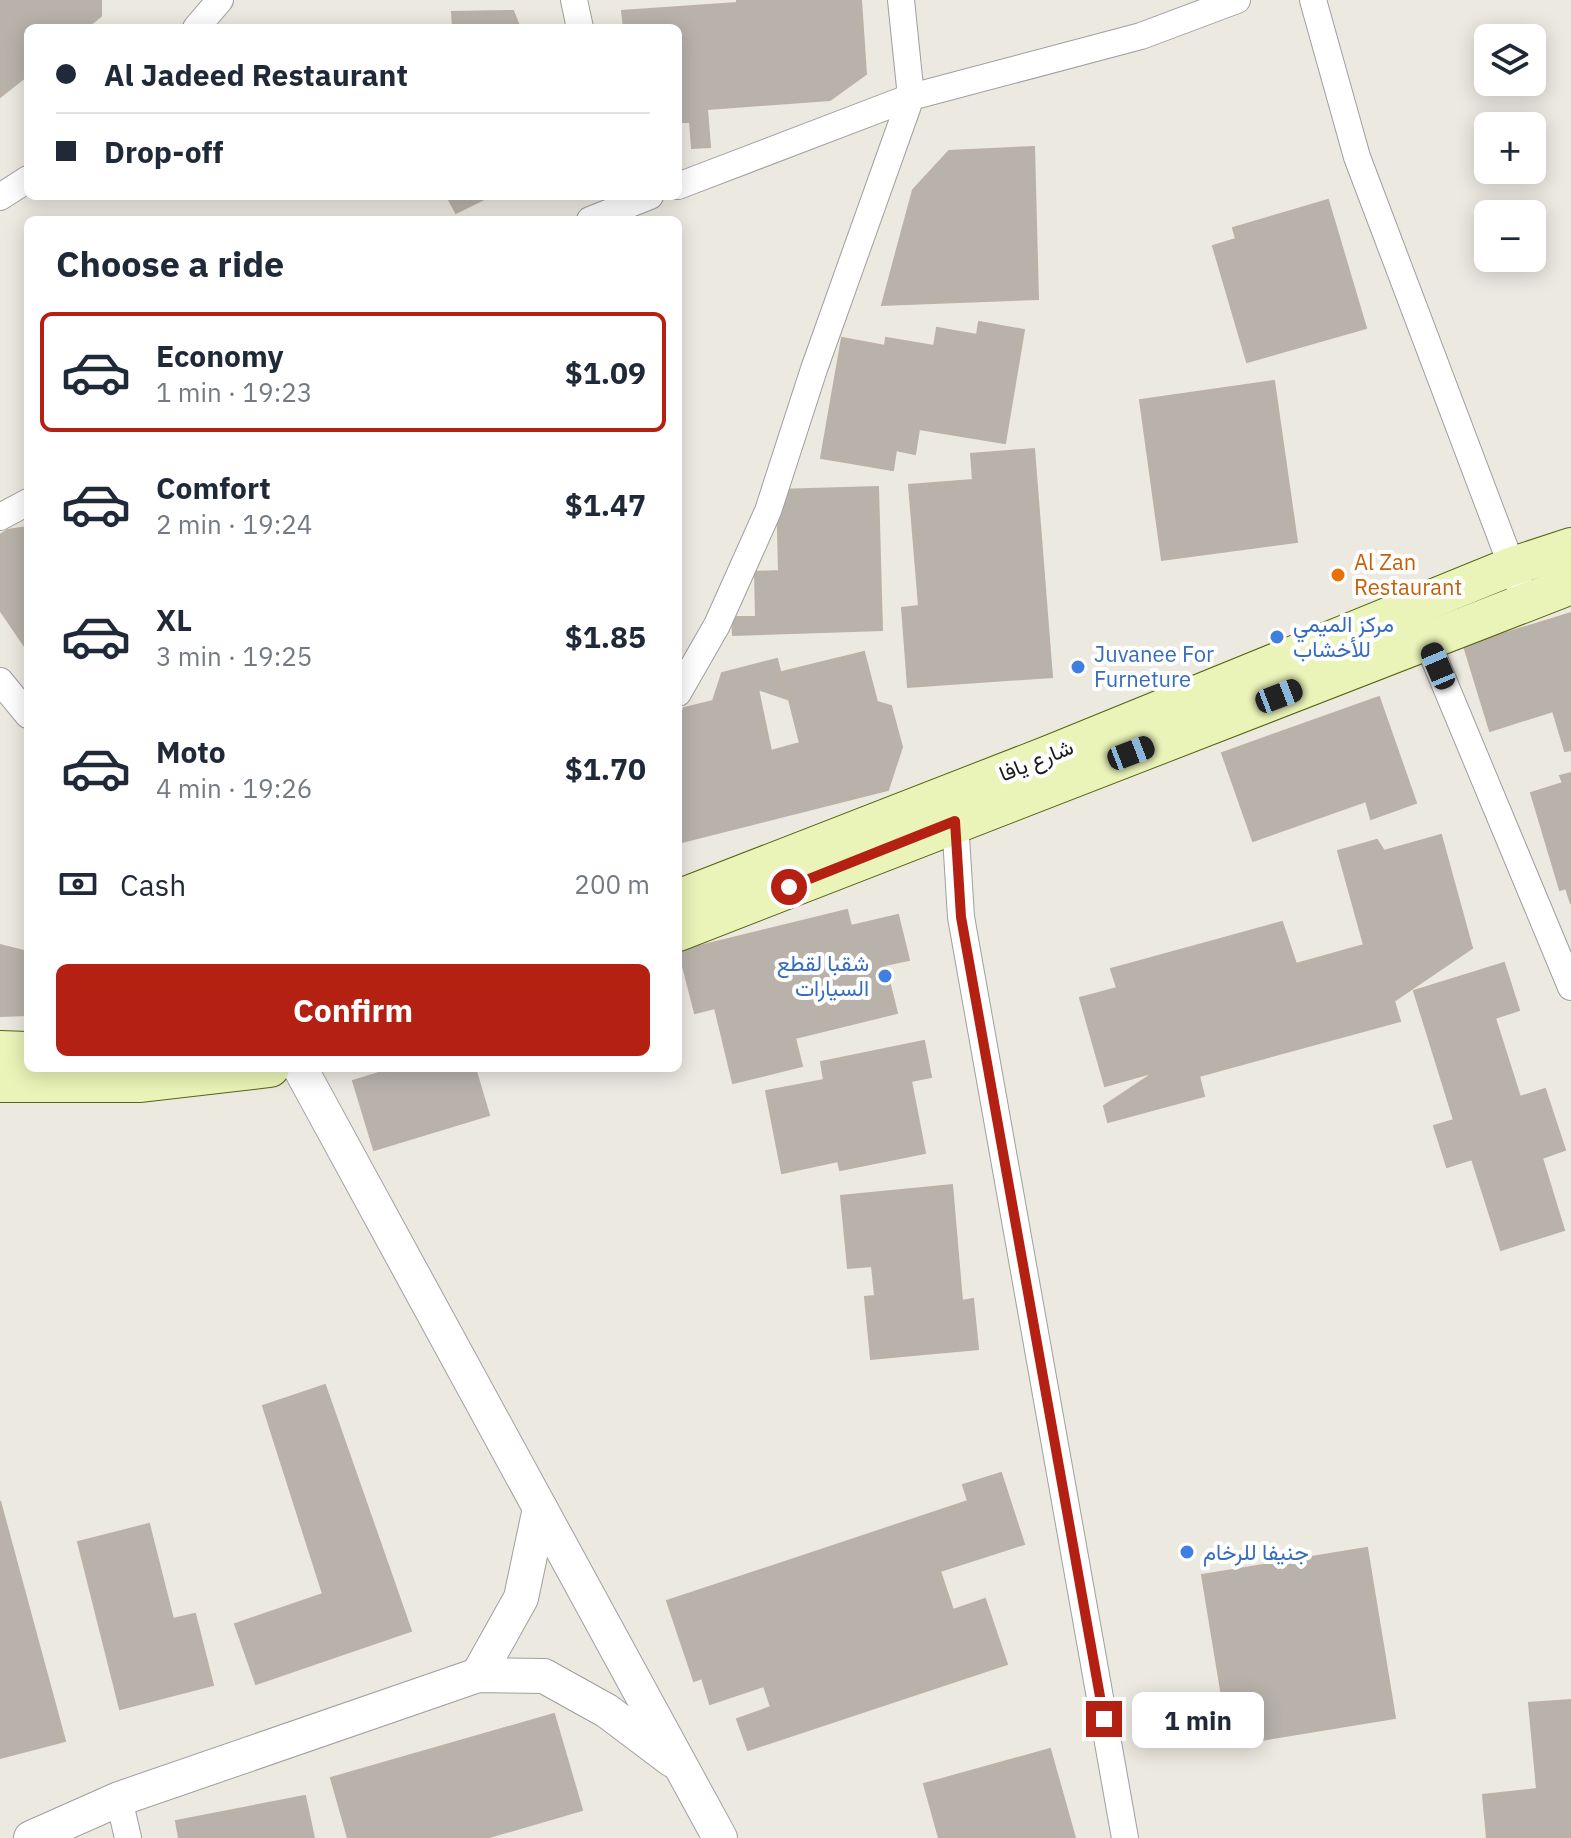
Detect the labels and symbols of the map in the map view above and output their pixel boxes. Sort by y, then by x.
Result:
place label: Al Zan Restaurant [1354,547,1462,601]
marker: Al Zan Restaurant [1329,566,1347,584]
place label: مركز الميمي للأخشاب [1293,609,1394,663]
marker: مركز الميمي للأخشاب [1268,628,1286,646]
place label: Juvanee For Furneture [1094,639,1214,693]
car [1418,639,1458,693]
marker: Juvanee For Furneture [1069,658,1087,676]
car [1252,676,1306,716]
street label: شارع يافا [994,732,1078,788]
car [1104,733,1158,773]
route start [771,869,807,905]
place label: شقبا لقطع السيارات [777,948,869,1002]
marker: شقبا لقطع السيارات [876,967,894,985]
place label: جنيفا للرخام [1203,1537,1309,1567]
marker: جنيفا للرخام [1178,1543,1196,1561]
callout: 1 min [1132,1691,1264,1747]
route end [1086,1701,1122,1737]

